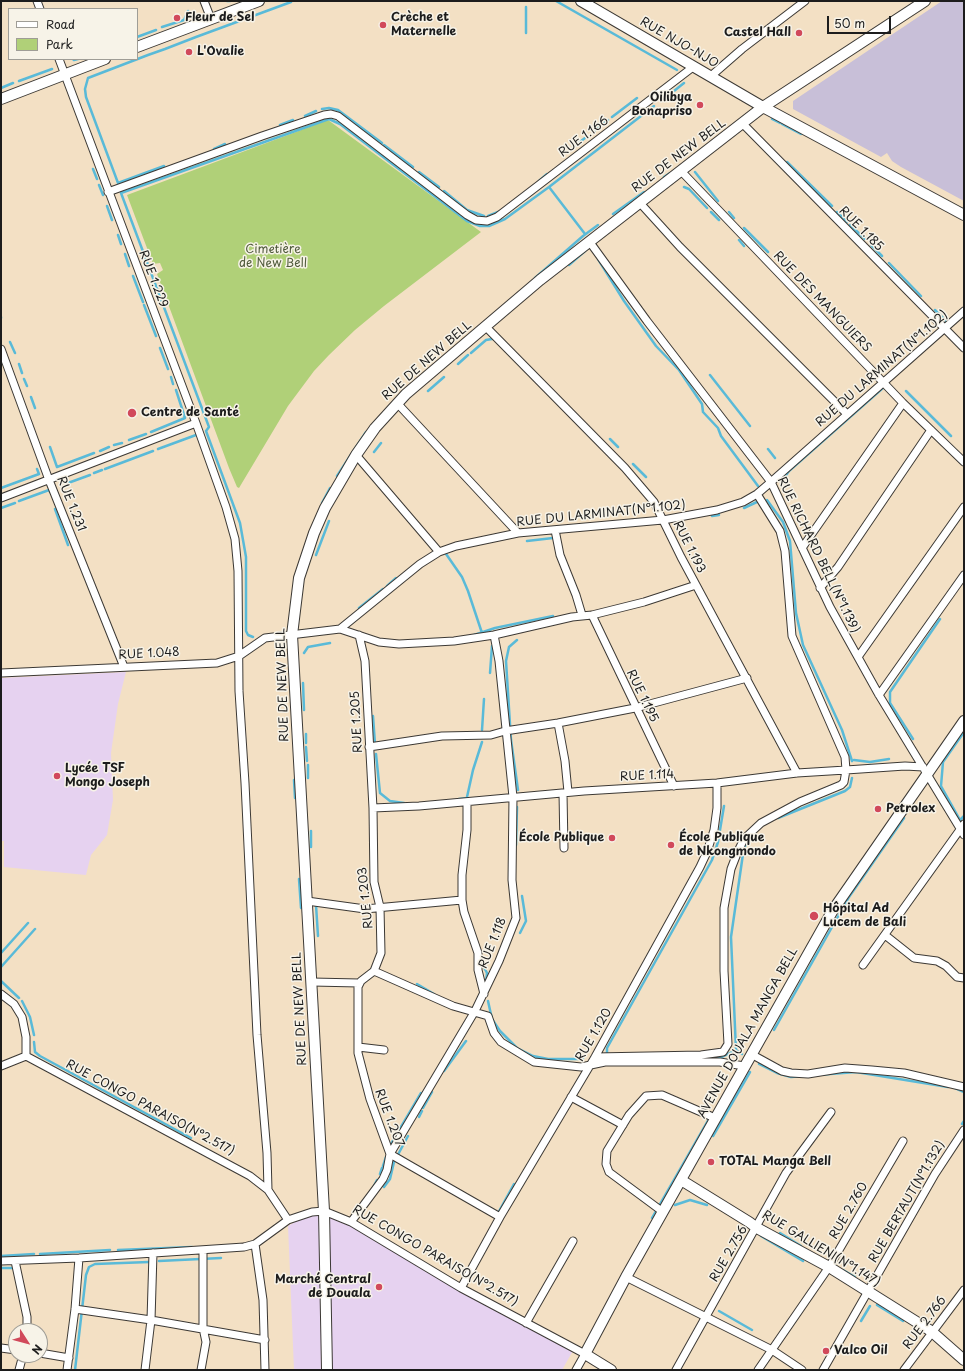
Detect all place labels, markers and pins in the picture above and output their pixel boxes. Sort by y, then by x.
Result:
place label: Fleur de Sel [185,11,254,25]
place label: Crèche et Maternelle [391,11,456,39]
marker: Fleur de Sel [172,13,182,23]
marker: Crèche et Maternelle [378,20,388,30]
place label: Castel Hall [724,26,791,40]
marker: Castel Hall [794,28,804,38]
place label: L'Ovalie [197,45,244,59]
marker: L'Ovalie [184,47,194,57]
place label: Oilibya Bonapriso [631,91,692,119]
marker: Oilibya Bonapriso [695,100,705,110]
place label: Centre de Santé [141,406,239,420]
marker: Centre de Santé [126,407,138,419]
place label: Lycée TSF Mongo Joseph [65,762,150,790]
marker: Lycée TSF Mongo Joseph [52,771,62,781]
place label: Petrolex [886,802,935,816]
marker: Petrolex [873,804,883,814]
place label: École Publique [519,831,604,845]
place label: École Publique de Nkongmondo [679,831,776,859]
marker: École Publique [607,833,617,843]
marker: École Publique de Nkongmondo [666,840,676,850]
place label: Hôpital Ad Lucem de Bali [823,902,906,930]
marker: Hôpital Ad Lucem de Bali [808,910,820,922]
place label: TOTAL Manga Bell [719,1155,831,1169]
marker: TOTAL Manga Bell [706,1157,716,1167]
place label: Marché Central de Douala [275,1273,371,1301]
marker: Marché Central de Douala [374,1282,384,1292]
place label: Valco Oil [834,1344,888,1358]
marker: Valco Oil [821,1346,831,1356]

